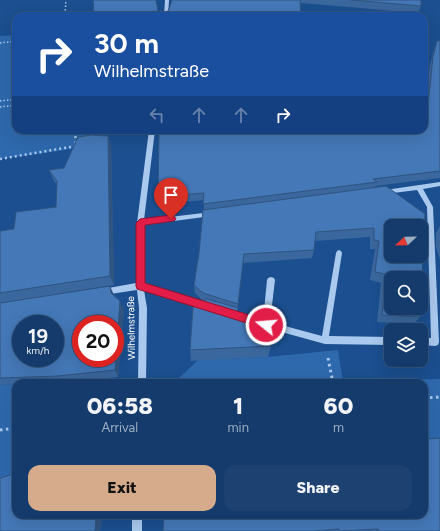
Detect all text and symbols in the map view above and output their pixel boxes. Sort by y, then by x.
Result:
text: 30 m [94,26,159,60]
icon: right [28,28,80,80]
text: Wilhelmstraße [94,60,209,82]
icon: left [146,104,168,126]
icon: ahead [188,104,210,126]
icon: ahead [230,104,252,126]
icon: right [272,104,294,126]
pin [154,178,188,219]
icon: arrive [160,184,182,206]
north arrow [384,219,428,263]
map controls [384,219,428,367]
button: search [384,271,428,315]
street label: Wilhelmstraße [124,295,138,360]
position arrow [245,304,287,346]
speed limit sign: 20 [72,315,124,367]
button: layers [384,323,428,367]
text: 19 [28,324,48,348]
text: km/h [27,344,49,357]
text: 06:58 [87,391,153,420]
text: 1 [233,391,243,420]
text: 60 [324,391,353,420]
text: Arrival [101,420,138,435]
text: min [228,420,249,435]
text: m [333,420,344,435]
button: Exit [28,465,216,511]
button: Share [224,465,412,511]

